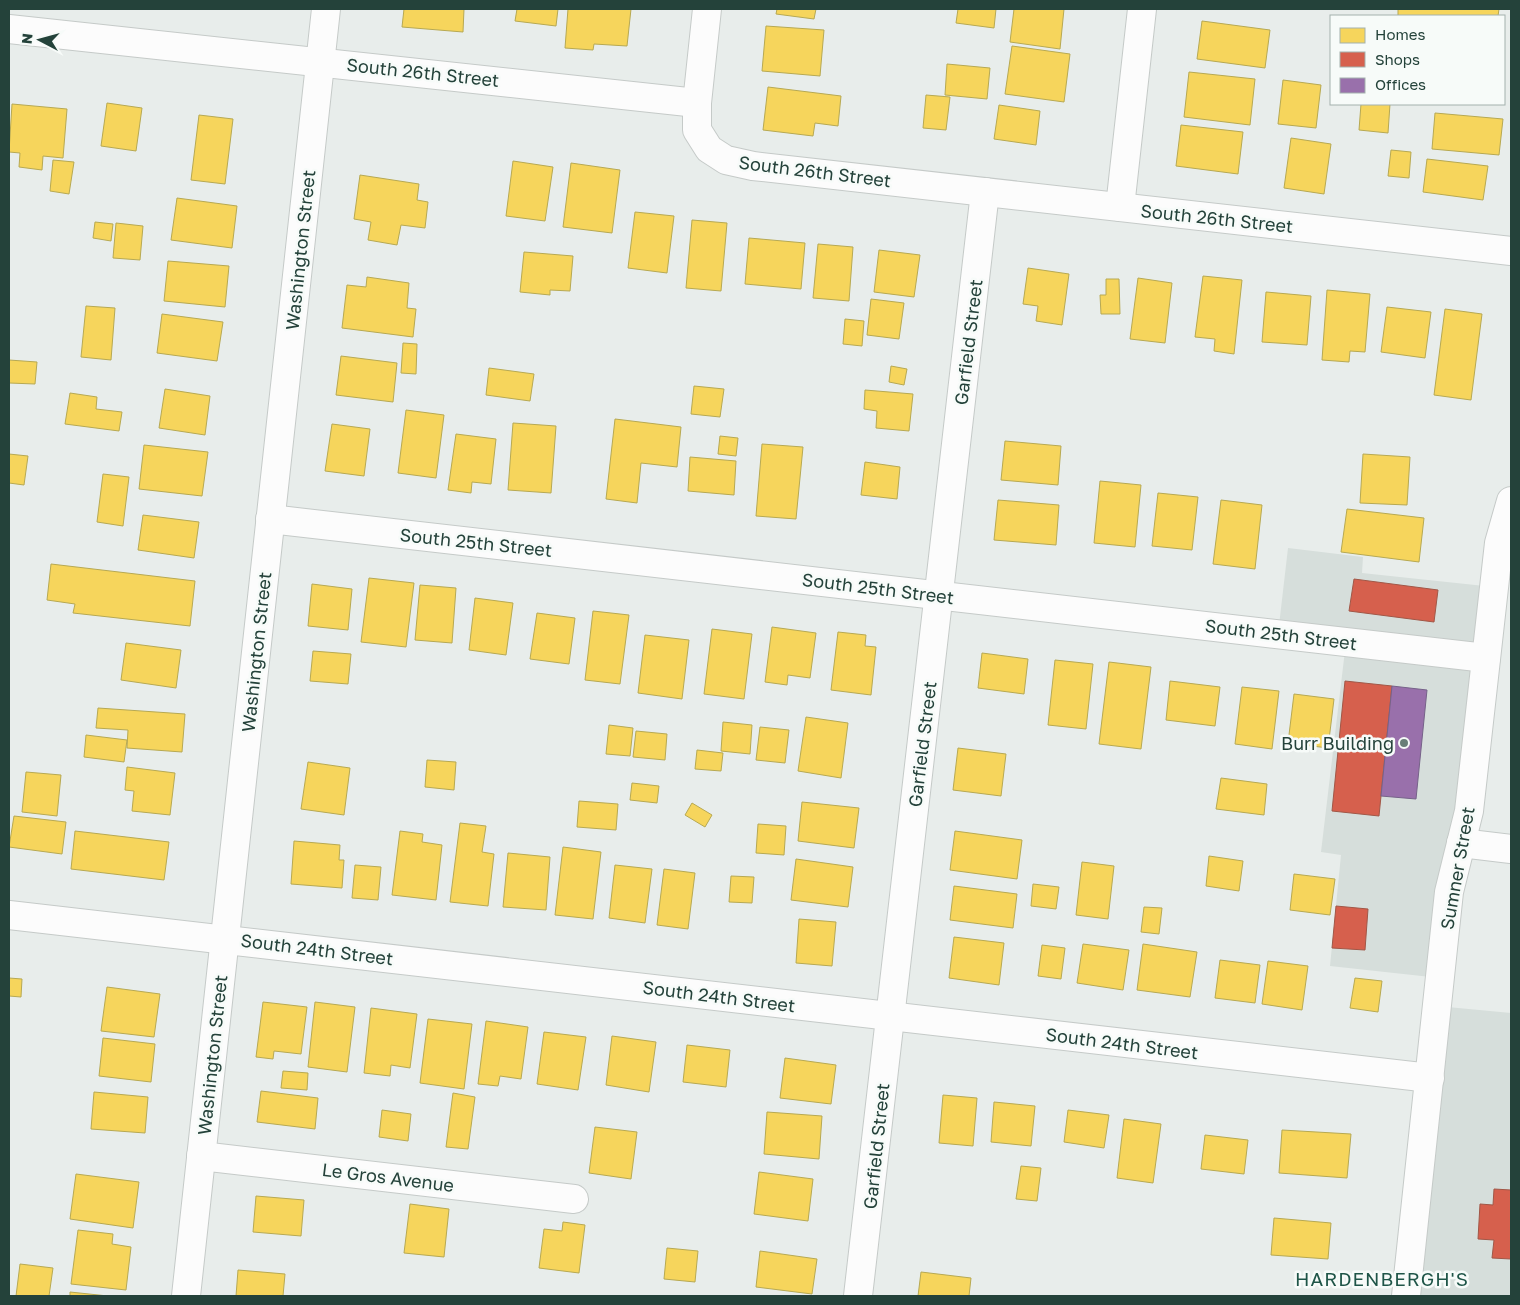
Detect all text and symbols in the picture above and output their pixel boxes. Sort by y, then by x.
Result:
north arrow [15,15,65,65]
legend [1330,15,1505,105]
text: Homes [1375,25,1425,43]
text: N [18,32,36,45]
text: Shops [1375,50,1420,68]
street label: South 26th Street [346,53,500,91]
text: Offices [1375,75,1426,93]
street label: South 26th Street [738,151,892,191]
street label: Washington Street [281,169,319,331]
street label: South 26th Street [1140,199,1294,237]
street label: Garfield Street [949,278,987,406]
street label: South 25th Street [399,523,553,561]
street label: South 25th Street [801,568,955,608]
street label: Washington Street [237,571,275,733]
street label: South 25th Street [1204,614,1358,654]
street label: Garfield Street [903,680,941,808]
place label: Burr Building [1281,732,1394,754]
marker: Burr Building [1398,737,1410,749]
street label: Sumner Street [1435,805,1479,931]
street label: South 24th Street [240,929,394,969]
street label: Washington Street [193,974,231,1136]
street label: South 24th Street [642,976,796,1016]
street label: South 24th Street [1045,1023,1199,1063]
street label: Garfield Street [858,1082,894,1210]
street label: Le Gros Avenue [321,1158,455,1196]
district label: HARDENBERGH'S [1295,1267,1469,1290]

